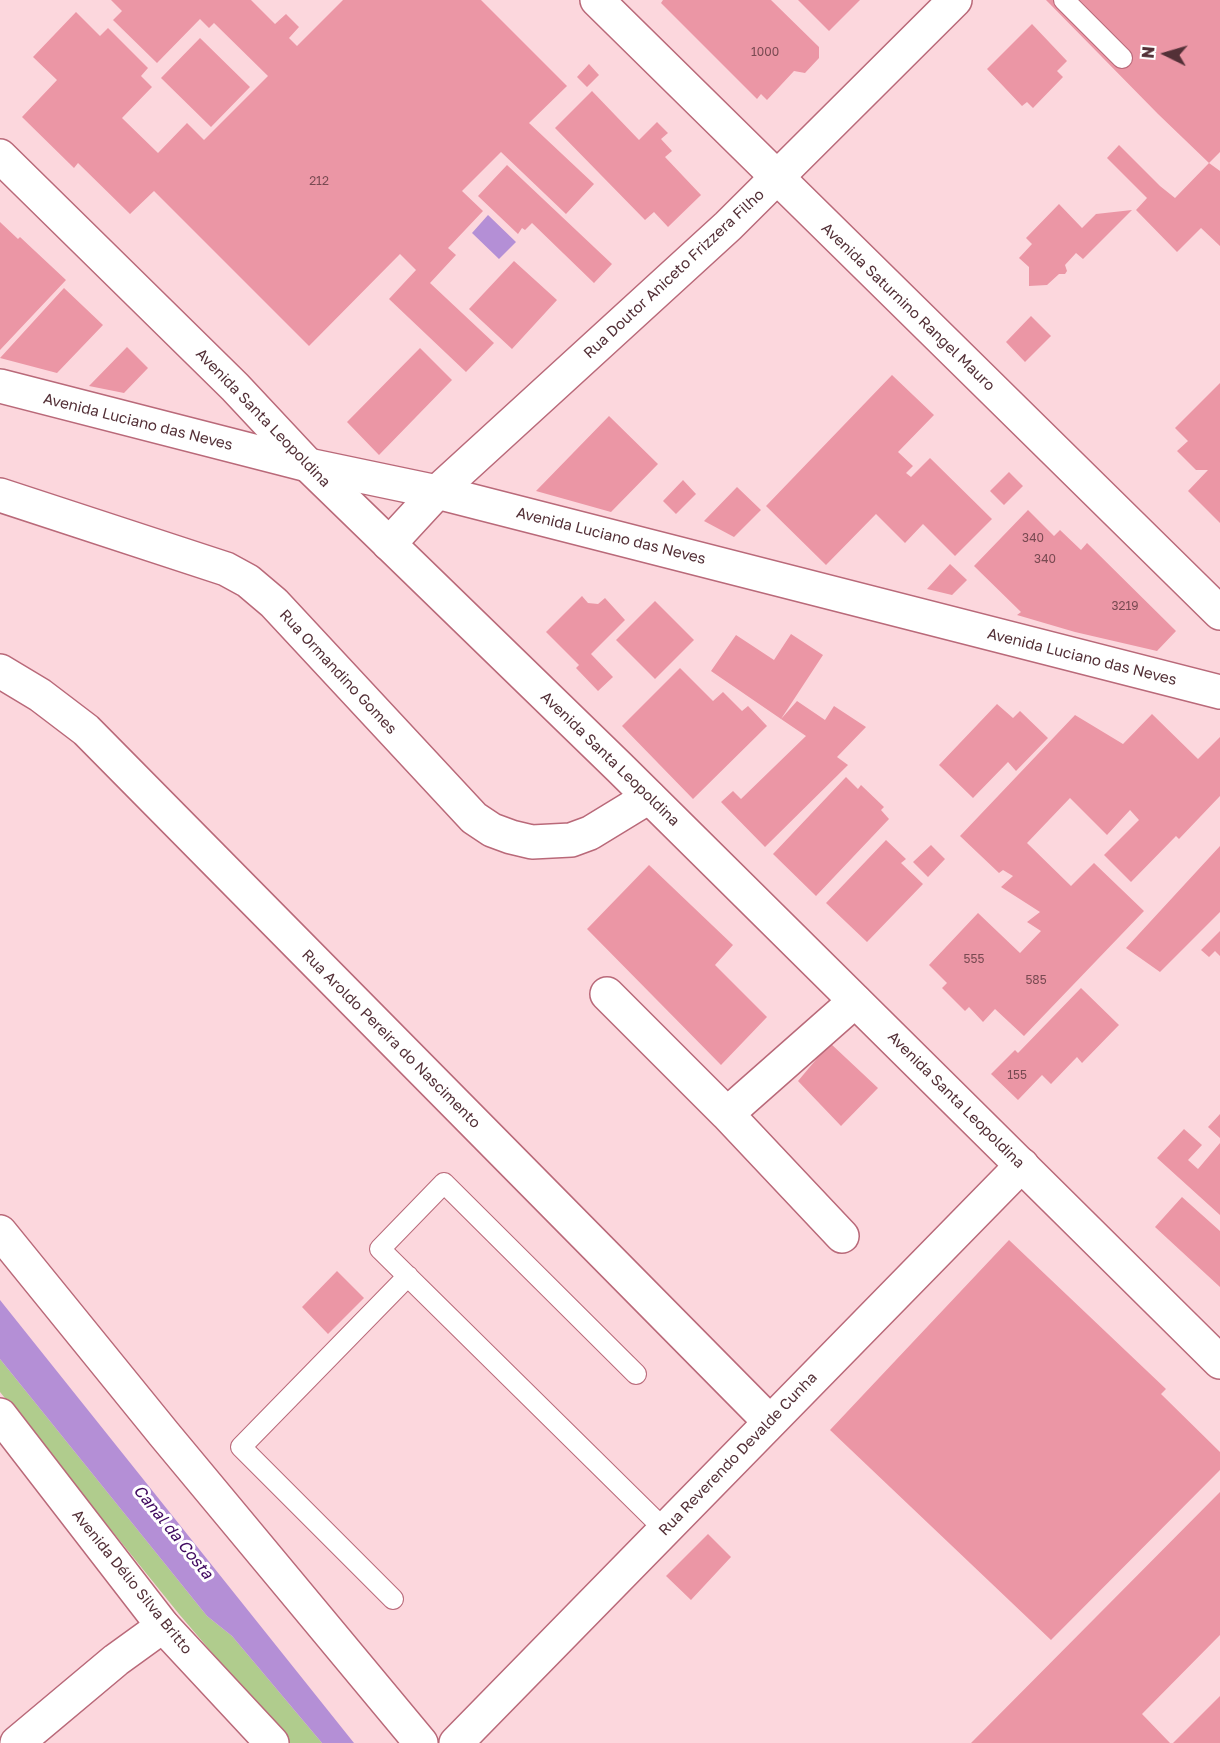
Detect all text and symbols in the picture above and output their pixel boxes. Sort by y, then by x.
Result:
north arrow [1136,24,1196,84]
house number: 1000 [751,45,779,59]
text: N [1138,46,1159,59]
house number: 212 [309,174,329,188]
street label: Rua Doutor Aniceto Frizzera Filho [580,186,768,362]
street label: Avenida Saturnino Rangel Mauro [818,219,998,395]
street label: Avenida Santa Leopoldina [192,345,334,491]
street label: Avenida Luciano das Neves [41,390,235,454]
street label: Avenida Luciano das Neves [514,504,708,568]
house number: 340 [1022,531,1044,545]
house number: 340 [1034,552,1056,566]
house number: 3219 [1111,599,1139,613]
street label: Rua Ormandino Gomes [276,606,400,738]
street label: Avenida Luciano das Neves [985,625,1179,689]
street label: Avenida Santa Leopoldina [537,688,683,830]
street label: Rua Aroldo Pereira do Nascimento [298,946,484,1132]
house number: 555 [964,952,984,966]
house number: 585 [1025,973,1047,987]
street label: Avenida Santa Leopoldina [884,1028,1028,1172]
house number: 155 [1007,1068,1027,1082]
street label: Rua Reverendo Devalde Cunha [655,1369,821,1539]
water label: Canal da Costa [129,1481,217,1583]
street label: Avenida Délio Silva Britto [68,1506,196,1658]

